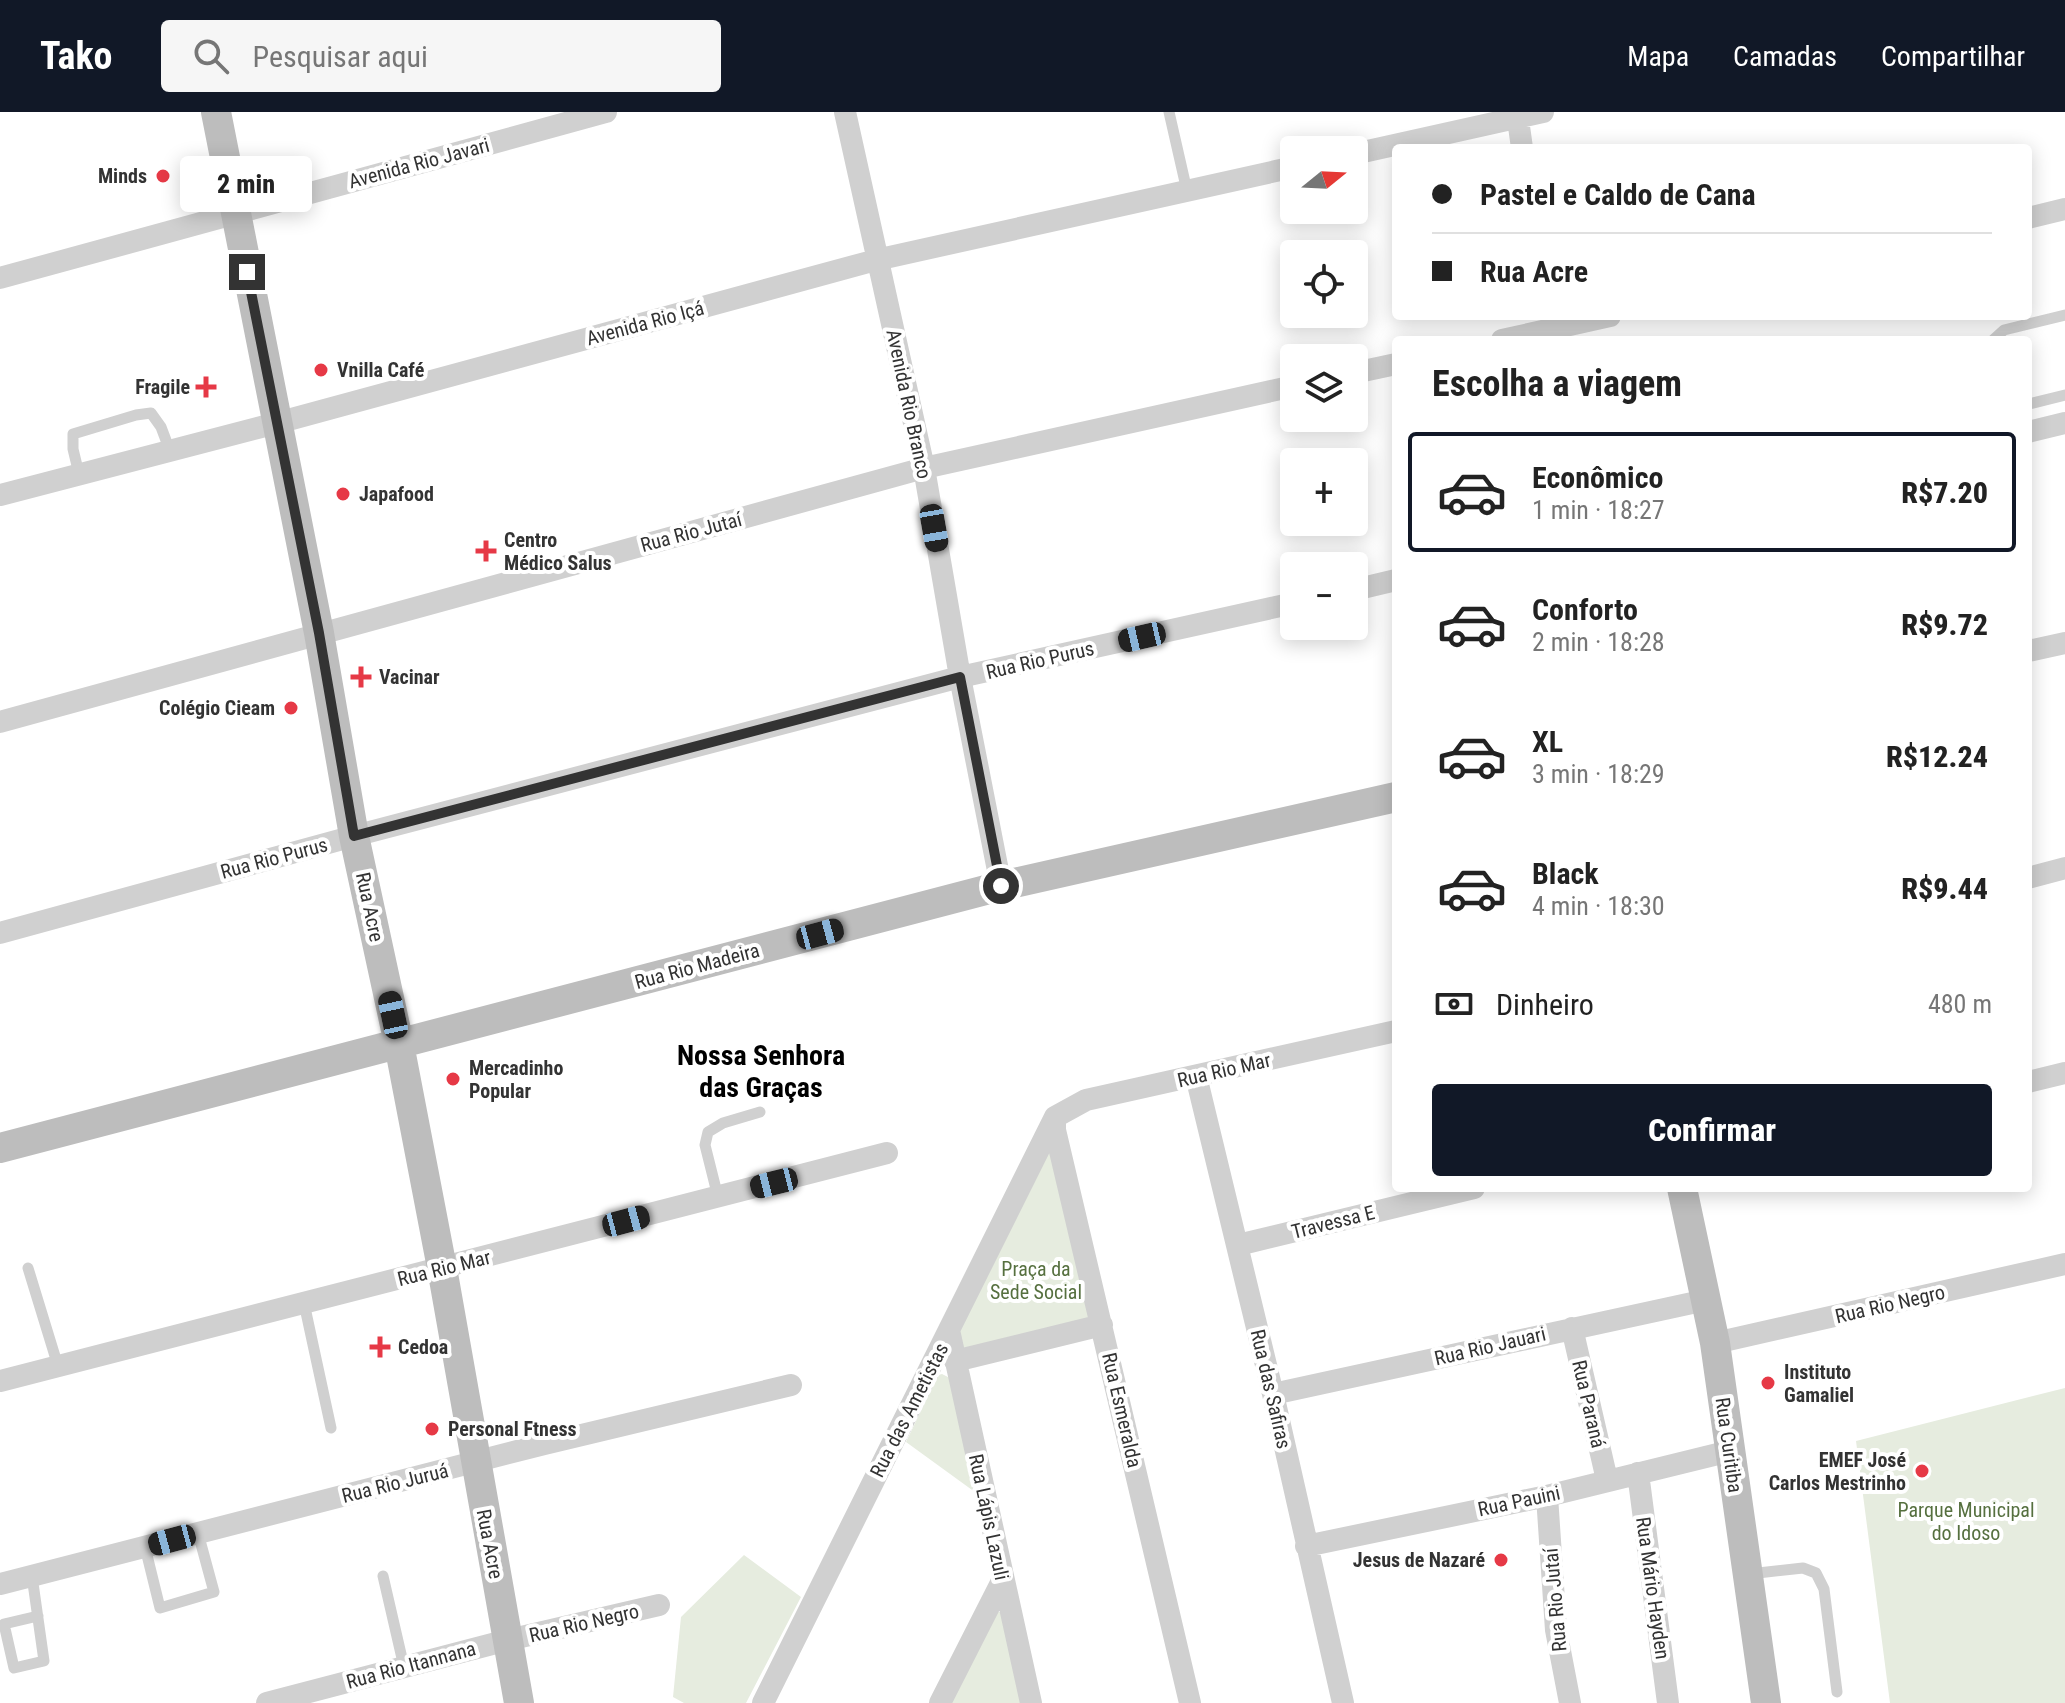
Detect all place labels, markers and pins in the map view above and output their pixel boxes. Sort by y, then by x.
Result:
place label: Minds [98,164,147,188]
marker: Minds [154,167,172,185]
place label: Vnilla Café [337,358,424,382]
marker: Vnilla Café [312,361,330,379]
place label: Fragile [135,375,190,399]
marker: Fragile [197,378,215,396]
place label: Japafood [359,482,434,506]
marker: Japafood [334,485,352,503]
place label: Centro Médico Salus [504,528,612,575]
marker: Centro Médico Salus [475,540,497,562]
place label: Vacinar [379,665,440,689]
marker: Vacinar [350,666,372,688]
place label: Colégio Cieam [159,696,275,720]
marker: Colégio Cieam [282,699,300,717]
place label: Mercadinho Popular [469,1056,563,1103]
marker: Mercadinho Popular [444,1070,462,1088]
place label: Cedoa [398,1335,448,1359]
marker: Cedoa [369,1336,391,1358]
place label: Instituto Gamaliel [1784,1360,1854,1407]
marker: Instituto Gamaliel [1759,1374,1777,1392]
place label: Personal Ftness [448,1417,577,1441]
marker: Personal Ftness [423,1420,441,1438]
place label: EMEF José Carlos Mestrinho [1769,1448,1906,1495]
marker: EMEF José Carlos Mestrinho [1913,1462,1931,1480]
place label: Jesus de Nazaré [1353,1548,1485,1572]
marker: Jesus de Nazaré [1492,1551,1510,1569]

